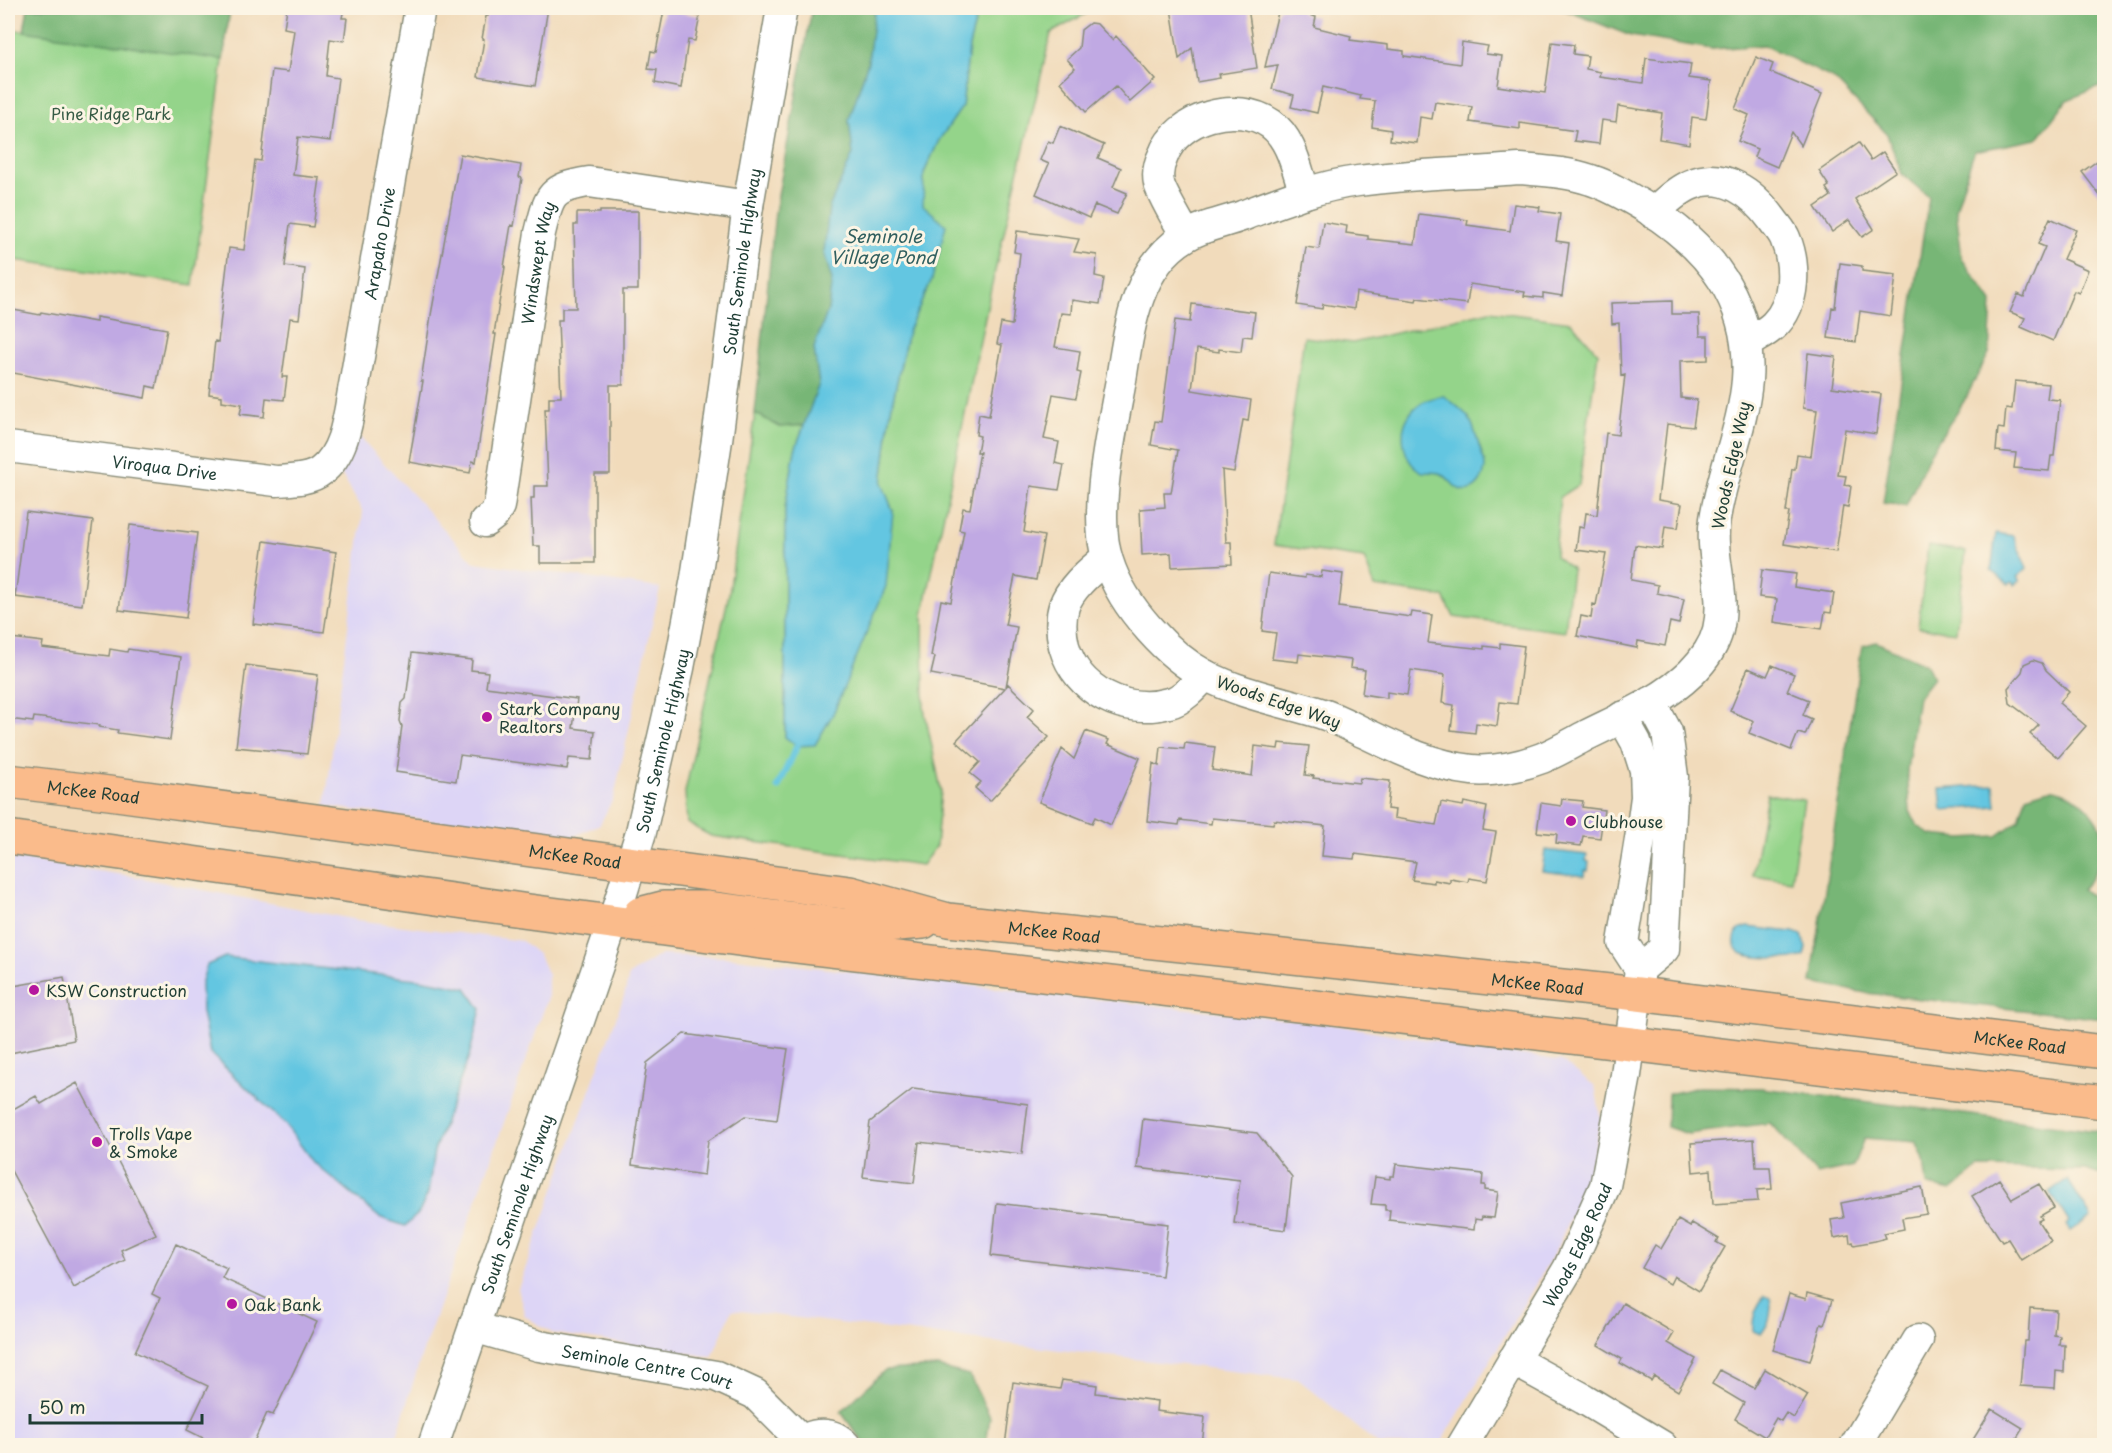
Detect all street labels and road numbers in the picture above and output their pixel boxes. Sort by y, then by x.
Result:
street label: South Seminole Highway [716,166,766,356]
street label: Arapaho Drive [357,185,400,301]
street label: Windswept Way [514,197,560,326]
street label: Woods Edge Way [1705,399,1755,531]
street label: Viroqua Drive [111,448,219,485]
street label: South Seminole Highway [629,647,694,835]
street label: Woods Edge Way [1213,668,1345,734]
street label: McKee Road [46,774,141,809]
street label: McKee Road [527,838,623,874]
street label: McKee Road [1007,915,1102,948]
street label: McKee Road [1490,966,1585,1000]
street label: McKee Road [1972,1024,2068,1059]
street label: South Seminole Highway [474,1111,558,1297]
street label: Woods Edge Road [1536,1179,1617,1311]
street label: Seminole Centre Court [560,1338,738,1395]

